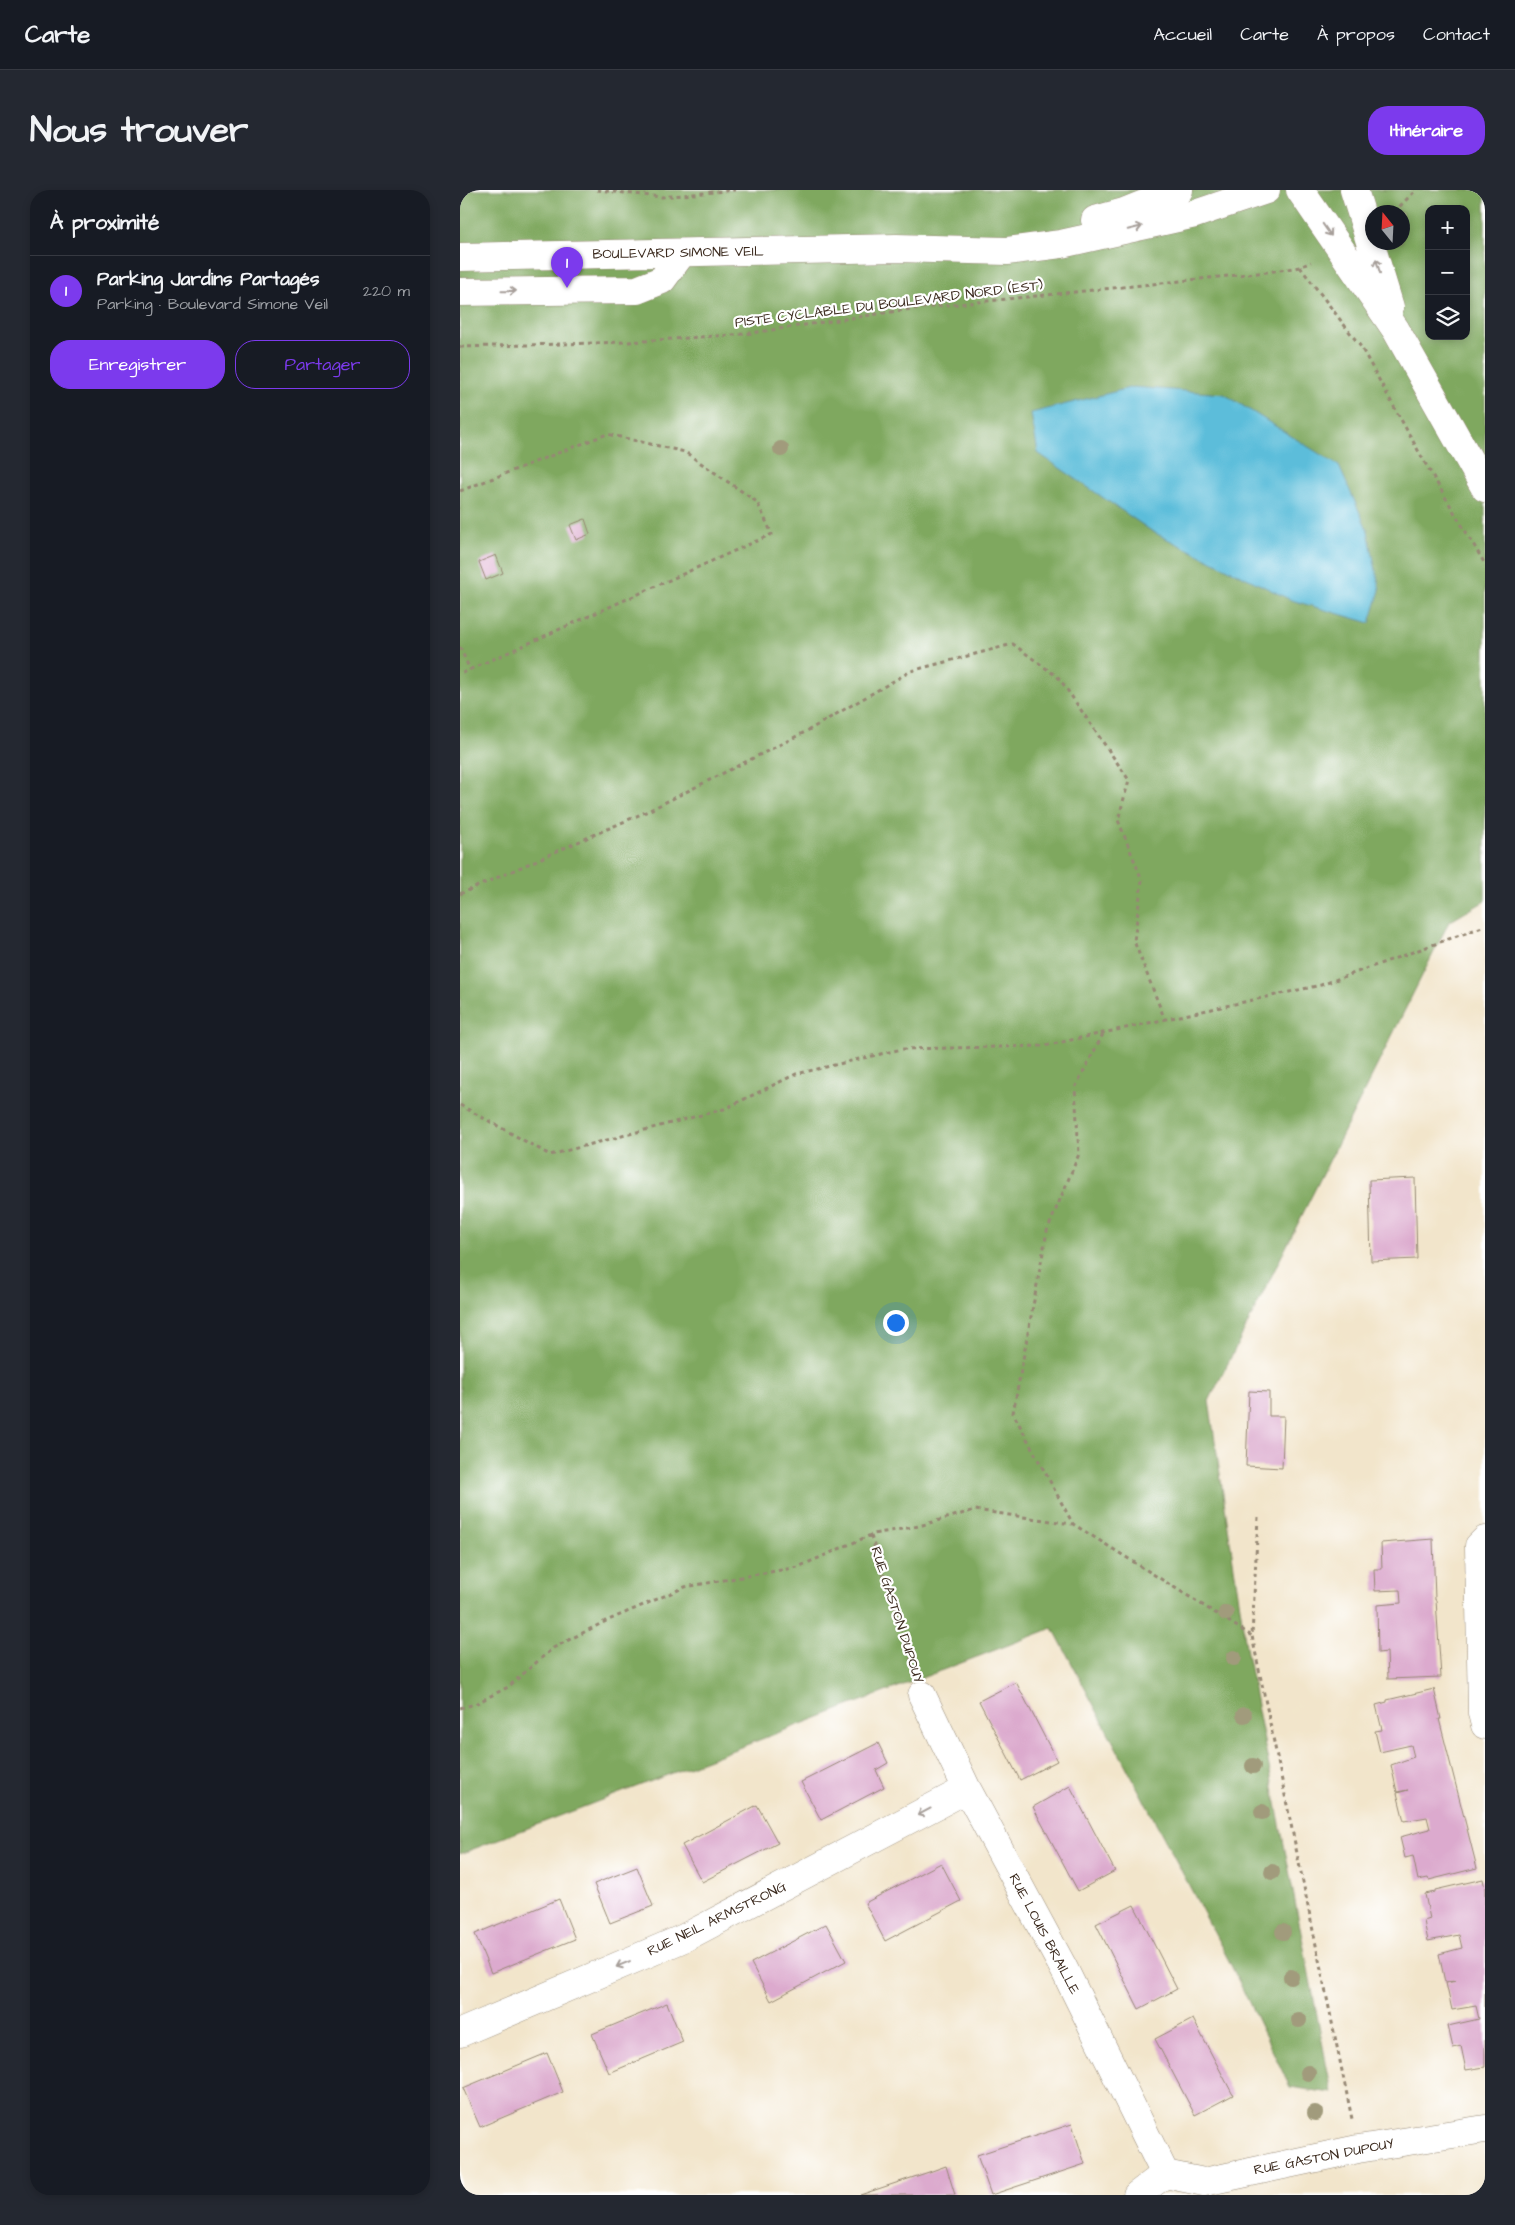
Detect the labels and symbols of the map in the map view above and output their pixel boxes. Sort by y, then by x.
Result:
north arrow [1365,205,1410,250]
one-way arrow [1127,223,1143,232]
one-way arrow [1322,223,1332,237]
street label: BOULEVARD SIMONE VEIL [592,242,764,264]
pin: 1 [551,247,583,288]
one-way arrow [1372,259,1382,275]
street label: PISTE CYCLABLE DU BOULEVARD NORD (EST) [734,275,1044,333]
one-way arrow [500,286,516,296]
your location [883,1310,909,1336]
street label: RUE GASTON DUPOUY [865,1544,929,1686]
one-way arrow [917,1808,932,1817]
street label: RUE LOUIS BRAILLE [1004,1870,1085,1999]
street label: RUE NEIL ARMSTRONG [644,1876,790,1961]
one-way arrow [616,1960,631,1969]
street label: RUE GASTON DUPOUY [1252,2133,1396,2180]

